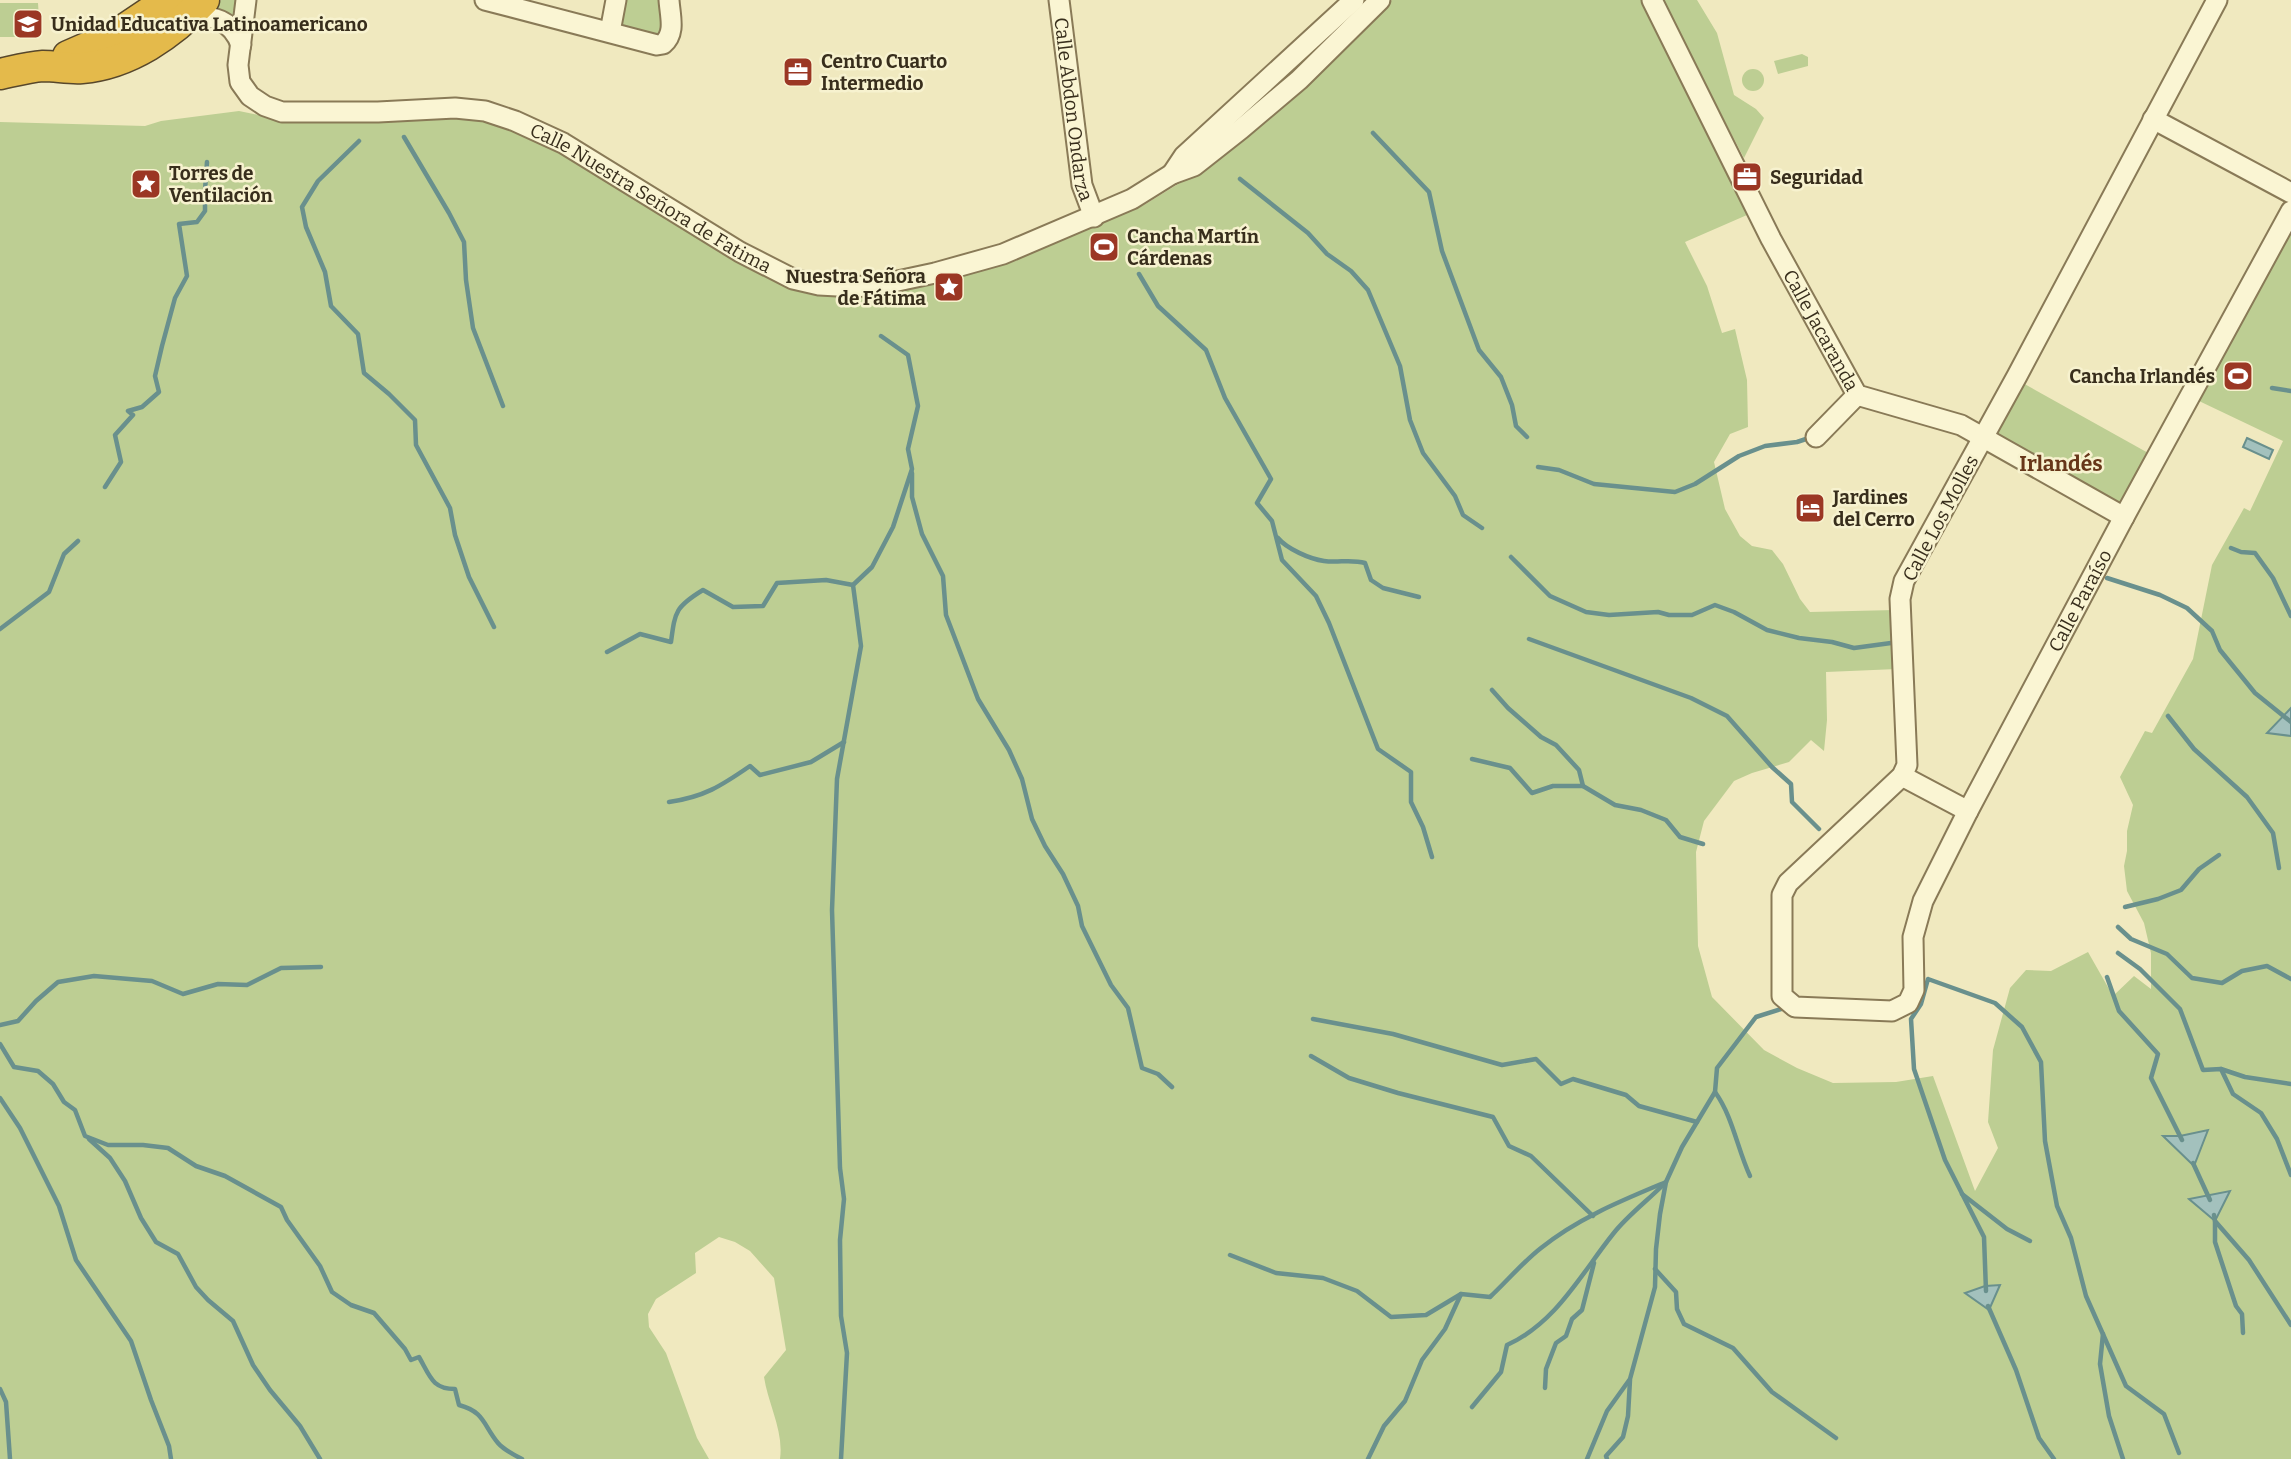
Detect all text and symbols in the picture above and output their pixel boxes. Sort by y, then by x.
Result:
school or university icon: Unidad Educativa Latinoamericano [11,7,45,41]
place label: Unidad Educativa Latinoamericano [51,13,368,36]
street label: Calle Abdon Ondarza [1049,16,1098,205]
place label: Centro Cuarto Intermedio [821,50,947,95]
office icon: Centro Cuarto Intermedio [781,55,815,89]
street label: Calle Nuestra Señora de Fatima [526,119,776,278]
office icon: Seguridad [1730,160,1764,194]
place label: Torres de Ventilación [169,162,273,207]
place label: Seguridad [1770,166,1863,189]
place icon: Torres de Ventilación [129,167,163,201]
place label: Cancha Martín Cárdenas [1127,225,1260,270]
sports icon: Cancha Martín Cárdenas [1087,230,1121,264]
place label: Nuestra Señora de Fátima [786,265,926,310]
street label: Calle Jacaranda [1778,266,1864,396]
place icon: Nuestra Señora de Fátima [932,270,966,304]
sports icon: Cancha Irlandés [2221,359,2255,393]
place label: Cancha Irlandés [2069,365,2215,388]
street label: Calle Los Molles [1898,451,1983,585]
district label: Irlandés [2019,451,2103,477]
place label: Jardines del Cerro [1832,486,1915,531]
hotel icon: Jardines del Cerro [1793,491,1827,525]
street label: Calle Paraíso [2044,546,2117,656]

